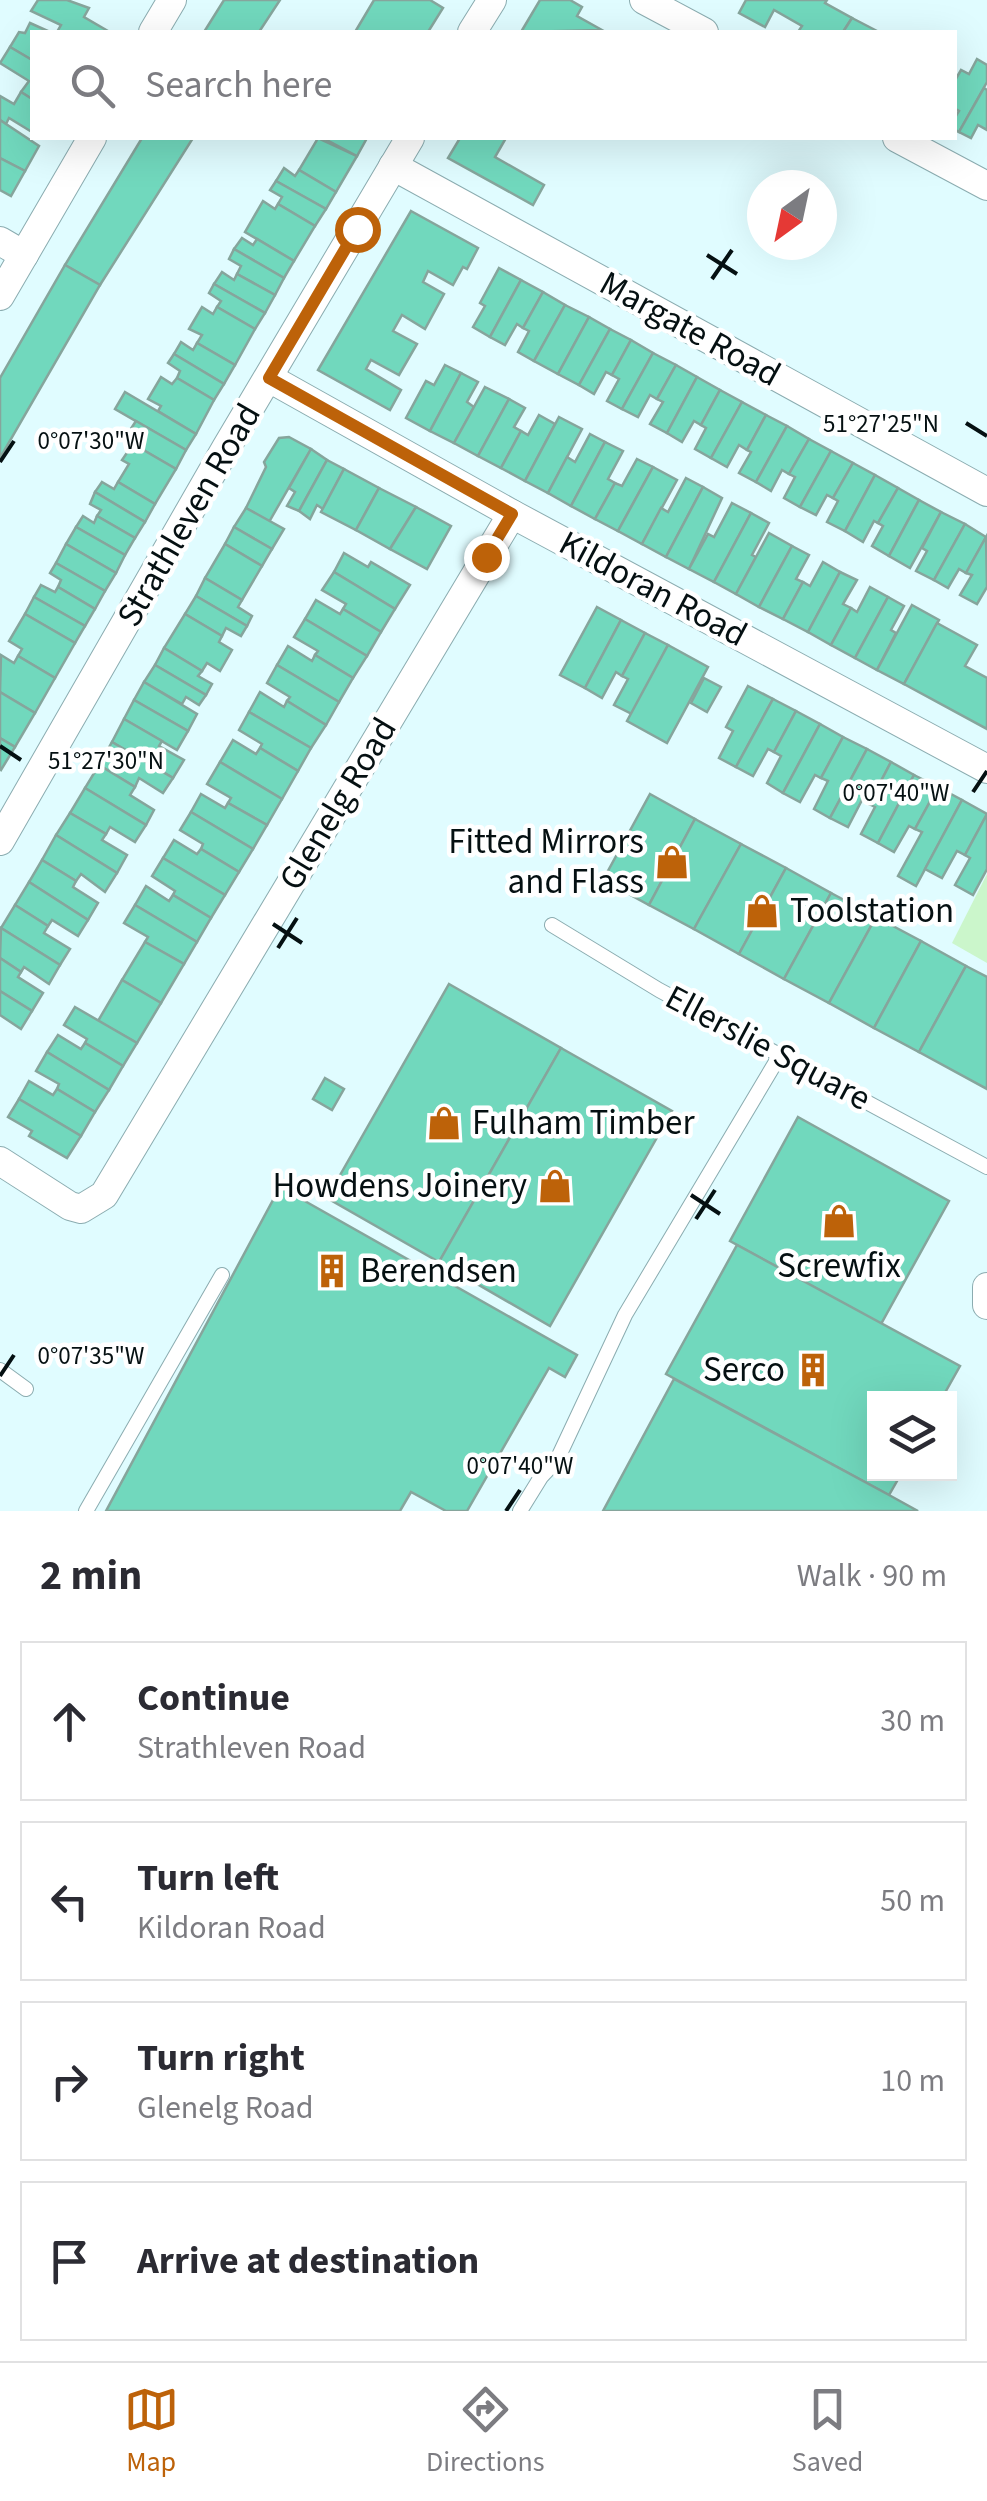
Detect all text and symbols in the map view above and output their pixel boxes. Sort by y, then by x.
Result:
search box [30,30,957,140]
icon: search [65,58,120,113]
text: Search here [145,58,332,112]
north arrow [747,170,837,260]
route start [335,207,381,253]
street label: Margate Road [590,259,790,399]
street label: Strathleven Road [105,394,273,636]
text: 51°27'25"N [823,406,939,442]
text: 0°07'30"W [38,423,145,459]
street label: Kildoran Road [550,518,756,660]
route end [464,535,510,581]
street label: Glenelg Road [267,708,409,900]
text: 51°27'30"N [48,743,164,779]
text: 0°07'40"W [843,775,950,811]
place label: Fitted Mirrors and Flass [448,817,644,907]
shop icon: Fitted Mirrors and Flass [653,843,691,881]
place label: Toolstation [790,886,954,936]
shop icon: Toolstation [743,892,781,930]
street label: Ellerslie Square [656,973,880,1123]
place label: Fulham Timber [472,1098,695,1148]
shop icon: Fulham Timber [425,1104,463,1142]
place label: Howdens Joinery [272,1161,527,1211]
shop icon: Howdens Joinery [536,1167,574,1205]
shop icon: Screwfix [820,1202,858,1240]
place label: Screwfix [777,1241,901,1291]
place label: Berendsen [360,1246,517,1296]
building icon: Berendsen [313,1252,351,1290]
text: 0°07'35"W [38,1338,145,1374]
place label: Serco [703,1345,785,1395]
building icon: Serco [794,1351,832,1389]
map controls [867,1391,957,1481]
button: layers [867,1391,957,1481]
text: 0°07'40"W [467,1448,574,1484]
text: 2 min [40,1546,142,1606]
text: Walk · 90 m [797,1553,947,1599]
text: Continue [137,1671,290,1725]
icon: ahead [42,1694,97,1749]
text: 30 m [880,1698,945,1744]
text: Strathleven Road [137,1725,366,1771]
text: Turn left [137,1851,279,1905]
icon: left [42,1874,97,1929]
text: 50 m [880,1878,945,1924]
text: Kildoran Road [137,1905,326,1951]
text: Turn right [137,2031,305,2085]
icon: right [42,2054,97,2109]
text: 10 m [880,2058,945,2104]
text: Glenelg Road [137,2085,314,2131]
icon: arrive [42,2234,97,2289]
text: Arrive at destination [137,2234,479,2288]
tab: Map [124,2382,179,2482]
tab: Directions [426,2382,545,2482]
tab: Saved [792,2382,863,2482]

